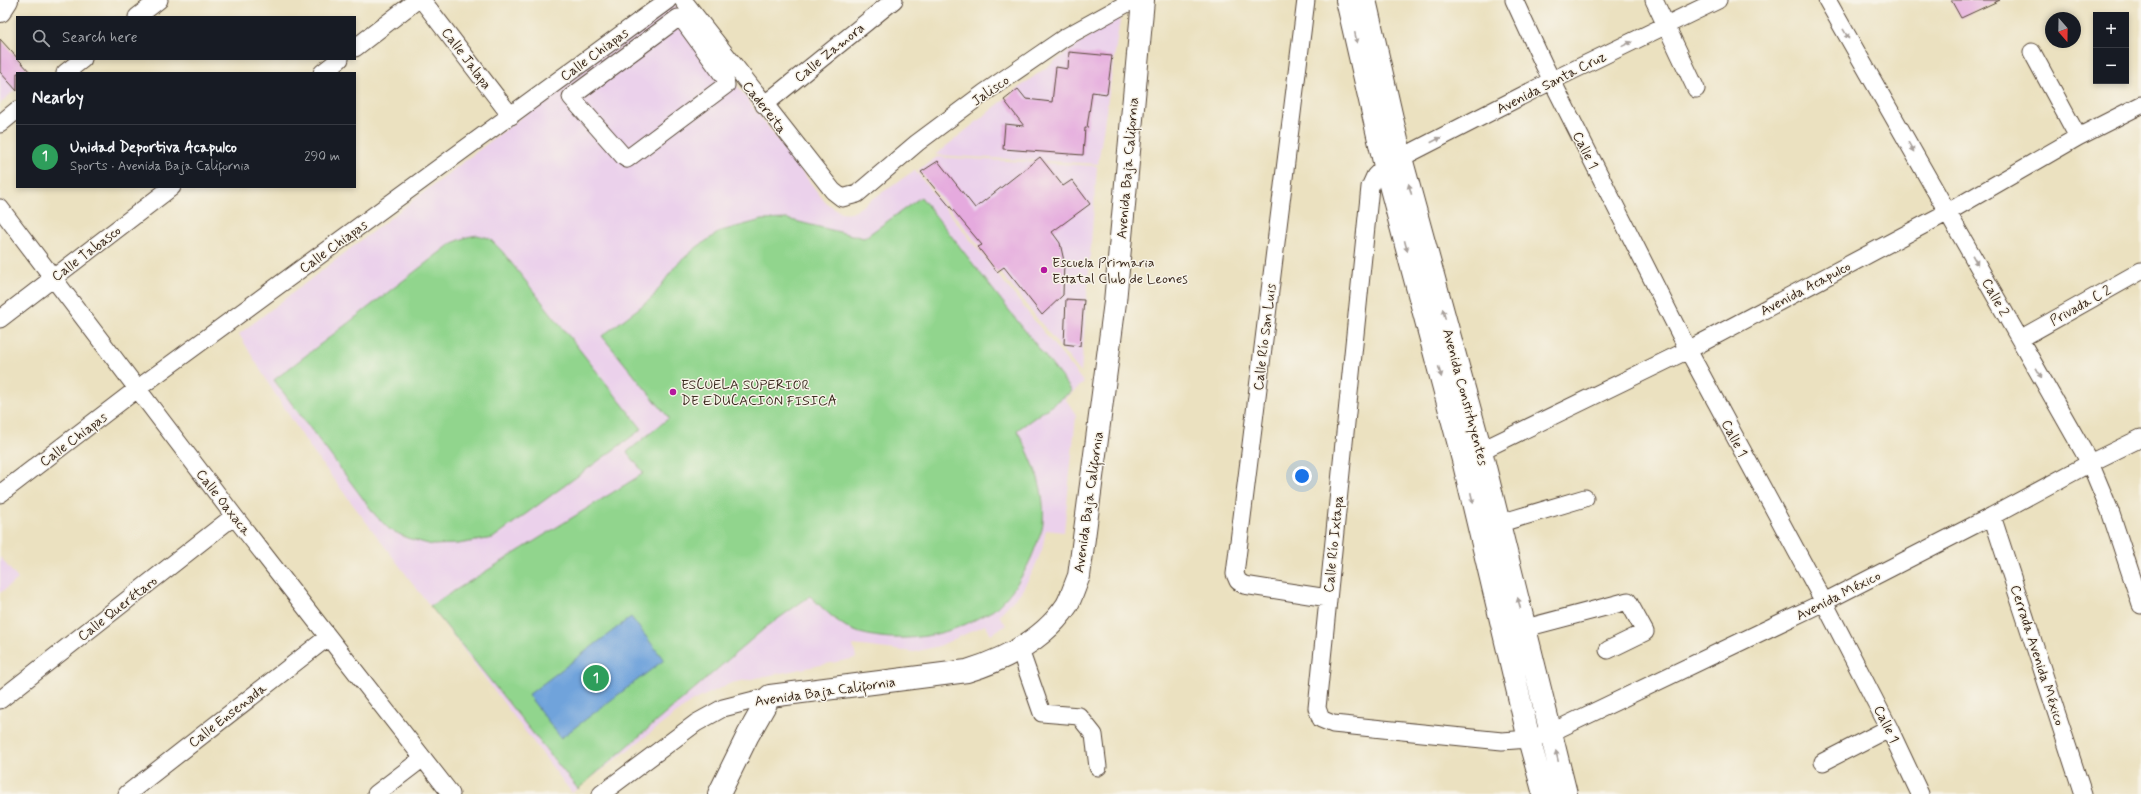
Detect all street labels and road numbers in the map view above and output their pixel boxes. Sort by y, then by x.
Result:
street label: Calle Zamora [791,19,868,87]
street label: Calle Jalapa [437,24,495,93]
street label: Calle Chiapas [557,24,632,86]
street label: Avenida Santa Cruz [1494,47,1609,118]
street label: Jalisco [968,71,1013,110]
street label: Cadereita [738,78,790,137]
street label: Avenida Baja California [1113,96,1145,240]
street label: Calle 1 [1568,128,1602,172]
street label: Calle Chiapas [296,216,371,278]
street label: Calle Tabasco [48,222,125,286]
street label: Avenida Acapulco [1757,257,1854,320]
street label: Calle 2 [1977,275,2013,320]
street label: Privada C 2 [2047,282,2114,330]
street label: Calle Río San Luis [1250,283,1280,392]
street label: Avenida Constituyentes [1438,327,1492,468]
street label: Calle Chiapas [36,409,111,471]
street label: Calle 1 [1717,417,1751,460]
street label: Avenida Baja California [1070,430,1110,574]
street label: Calle Oaxaca [192,466,255,540]
street label: Calle Río Ixtapa [1320,495,1348,594]
street label: Avenida México [1793,567,1884,625]
street label: Calle Querétaro [74,572,161,645]
street label: Cerrada Avenida México [2006,583,2068,728]
street label: Avenida Baja California [753,673,897,713]
street label: Calle Ensenada [185,679,271,752]
street label: Calle 1 [1869,702,1903,746]

